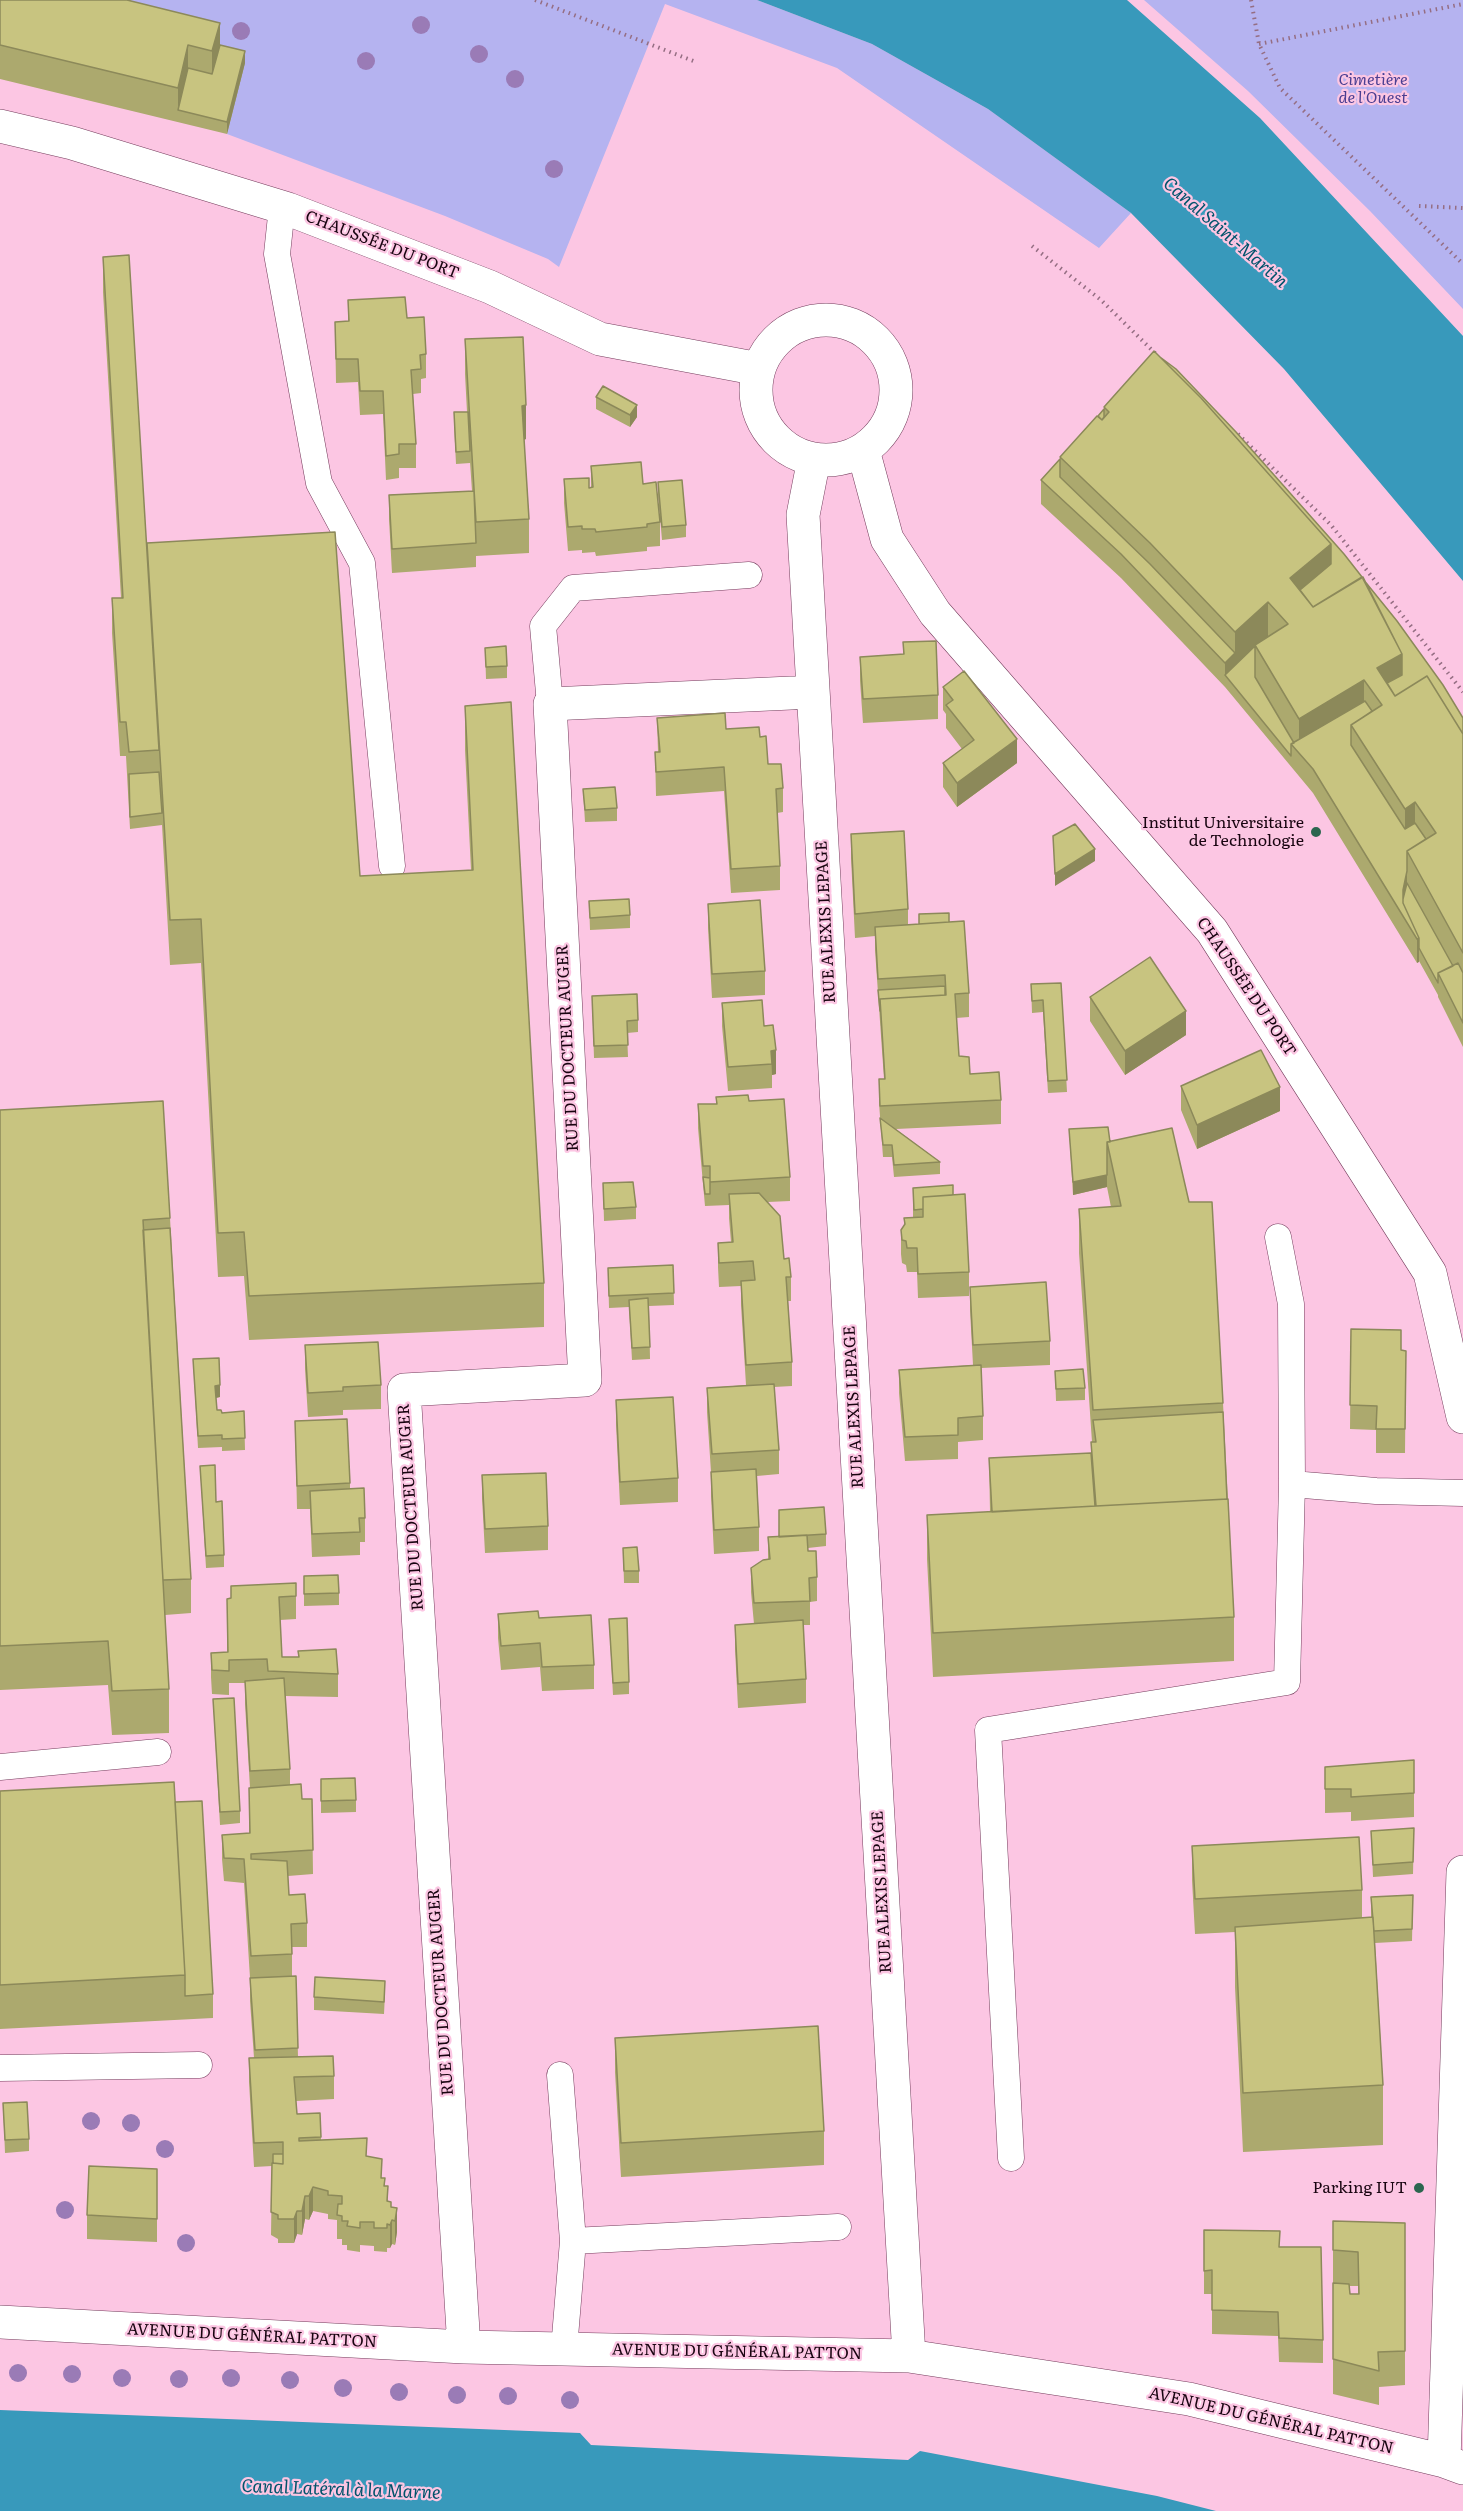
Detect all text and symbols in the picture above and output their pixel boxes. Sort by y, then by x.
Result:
park label: Cimetière de l'Ouest [1338,70,1408,108]
water label: Canal Saint-Martin [1158,173,1292,293]
street label: CHAUSSÉE DU PORT [302,207,462,283]
place label: Institut Universitaire de Technologie [1142,813,1304,851]
marker: Institut Universitaire de Technologie [1309,825,1323,839]
street label: RUE ALEXIS LEPAGE [812,840,840,1004]
street label: CHAUSSÉE DU PORT [1192,914,1300,1060]
street label: RUE DU DOCTEUR AUGER [553,944,583,1152]
street label: RUE ALEXIS LEPAGE [840,1325,868,1489]
street label: RUE DU DOCTEUR AUGER [394,1403,428,1611]
street label: RUE ALEXIS LEPAGE [868,1810,896,1974]
street label: RUE DU DOCTEUR AUGER [424,1888,458,2096]
place label: Parking IUT [1313,2178,1407,2198]
marker: Parking IUT [1412,2181,1426,2195]
street label: AVENUE DU GÉNÉRAL PATTON [126,2320,378,2352]
street label: AVENUE DU GÉNÉRAL PATTON [612,2340,862,2364]
street label: AVENUE DU GÉNÉRAL PATTON [1147,2383,1395,2459]
water label: Canal Latéral à la Marne [241,2476,441,2504]

